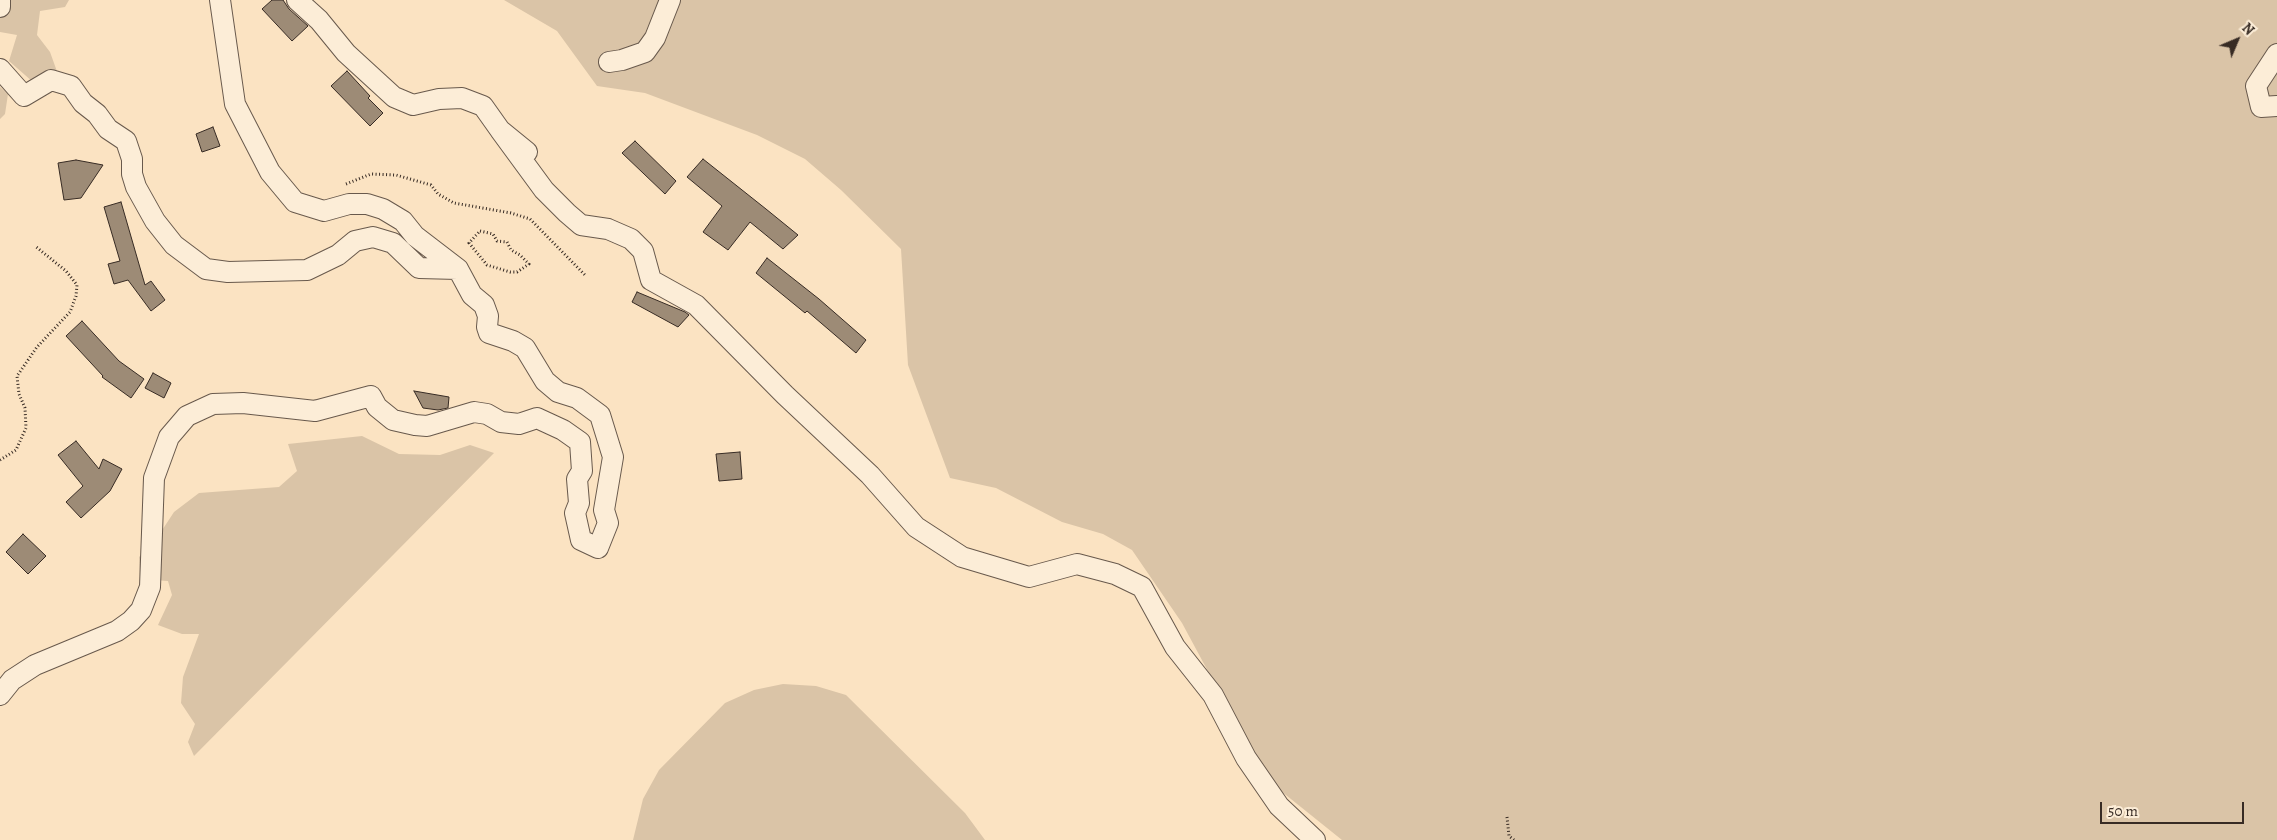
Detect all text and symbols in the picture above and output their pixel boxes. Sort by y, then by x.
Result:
north arrow [2212,15,2262,65]
text: N [2238,19,2258,39]
scale bar [2102,792,2246,824]
text: 50 m [2108,801,2138,821]

